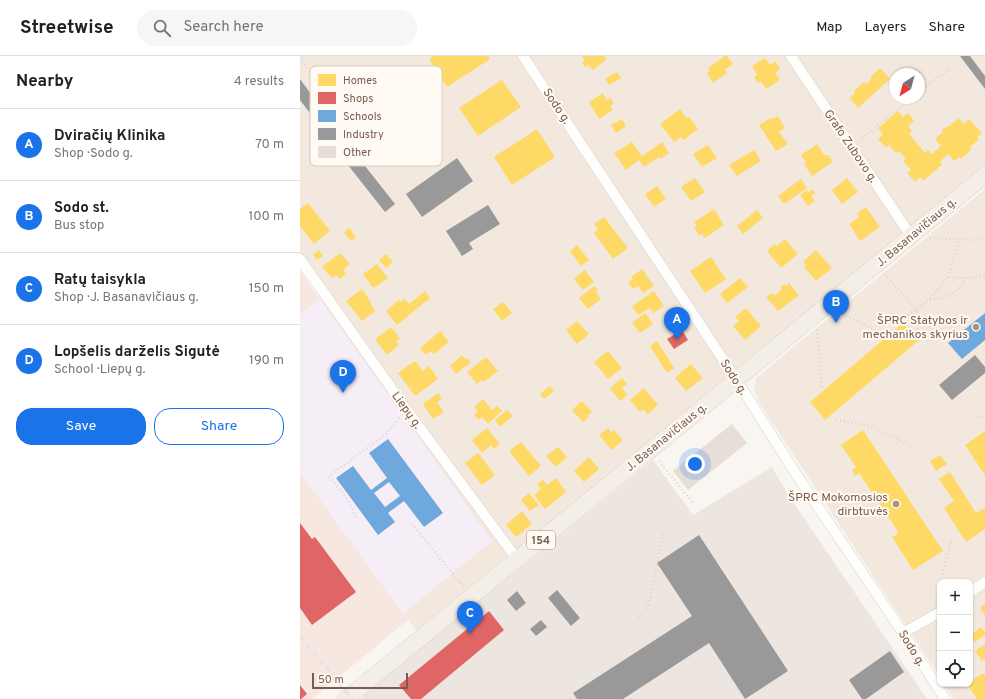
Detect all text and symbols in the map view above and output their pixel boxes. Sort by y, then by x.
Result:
search box [137,10,417,46]
text: Streetwise [20,16,113,40]
icon: search [151,17,173,39]
text: Search here [183,18,264,37]
text: Map [816,19,842,36]
text: Layers [864,19,906,36]
text: Share [928,19,965,36]
legend [310,66,442,166]
north arrow [889,68,925,104]
text: Nearby [16,71,73,93]
text: 4 results [234,74,284,90]
text: Homes [343,74,377,88]
street label: Sodo g. [538,86,574,128]
text: Shops [343,92,373,106]
street label: Grafo Zubovo g. [820,107,881,187]
text: Schools [343,110,382,124]
text: Dviračių Klinika [54,127,165,146]
text: Industry [343,128,384,142]
text: A [24,137,34,153]
text: 70 m [255,137,284,153]
text: Shop · Sodo g. [54,146,133,162]
text: Other [343,146,372,160]
street label: J. Basanavičiaus g. [873,194,960,271]
text: Sodo st. [54,199,109,218]
text: B [25,209,33,225]
text: 100 m [248,209,284,225]
text: Bus stop [54,218,104,234]
text: Ratų taisykla [54,271,146,290]
text: C [25,281,33,297]
text: 150 m [249,281,284,297]
text: Shop · J. Basanavičiaus g. [54,290,199,306]
pin: B [823,290,849,323]
pin: A [664,307,690,340]
place label: ŠPRC Statybos ir mechanikos skyrius [863,313,968,343]
marker: ŠPRC Statybos ir mechanikos skyrius [971,322,981,332]
text: Lopšelis darželis Sigutė [54,343,220,362]
text: D [24,353,34,369]
text: 190 m [249,353,284,369]
street label: Sodo g. [716,357,751,399]
pin: D [330,360,356,393]
text: School · Liepų g. [54,362,145,378]
street label: Liepų g. [387,389,425,433]
street label: J. Basanavičiaus g. [623,400,711,476]
button: Save [16,408,146,445]
button: Share [154,408,284,445]
your location [685,454,705,474]
place label: ŠPRC Mokomosios dirbtuvės [788,490,888,520]
marker: ŠPRC Mokomosios dirbtuvės [891,499,901,509]
road number: 154 [527,531,555,549]
map controls [937,579,973,687]
button: + [937,579,973,615]
pin: C [457,601,483,634]
button: − [937,615,973,651]
street label: Sodo g. [894,628,929,670]
button: locate [937,651,973,687]
scale bar [312,671,408,690]
text: 50 m [318,673,344,687]

